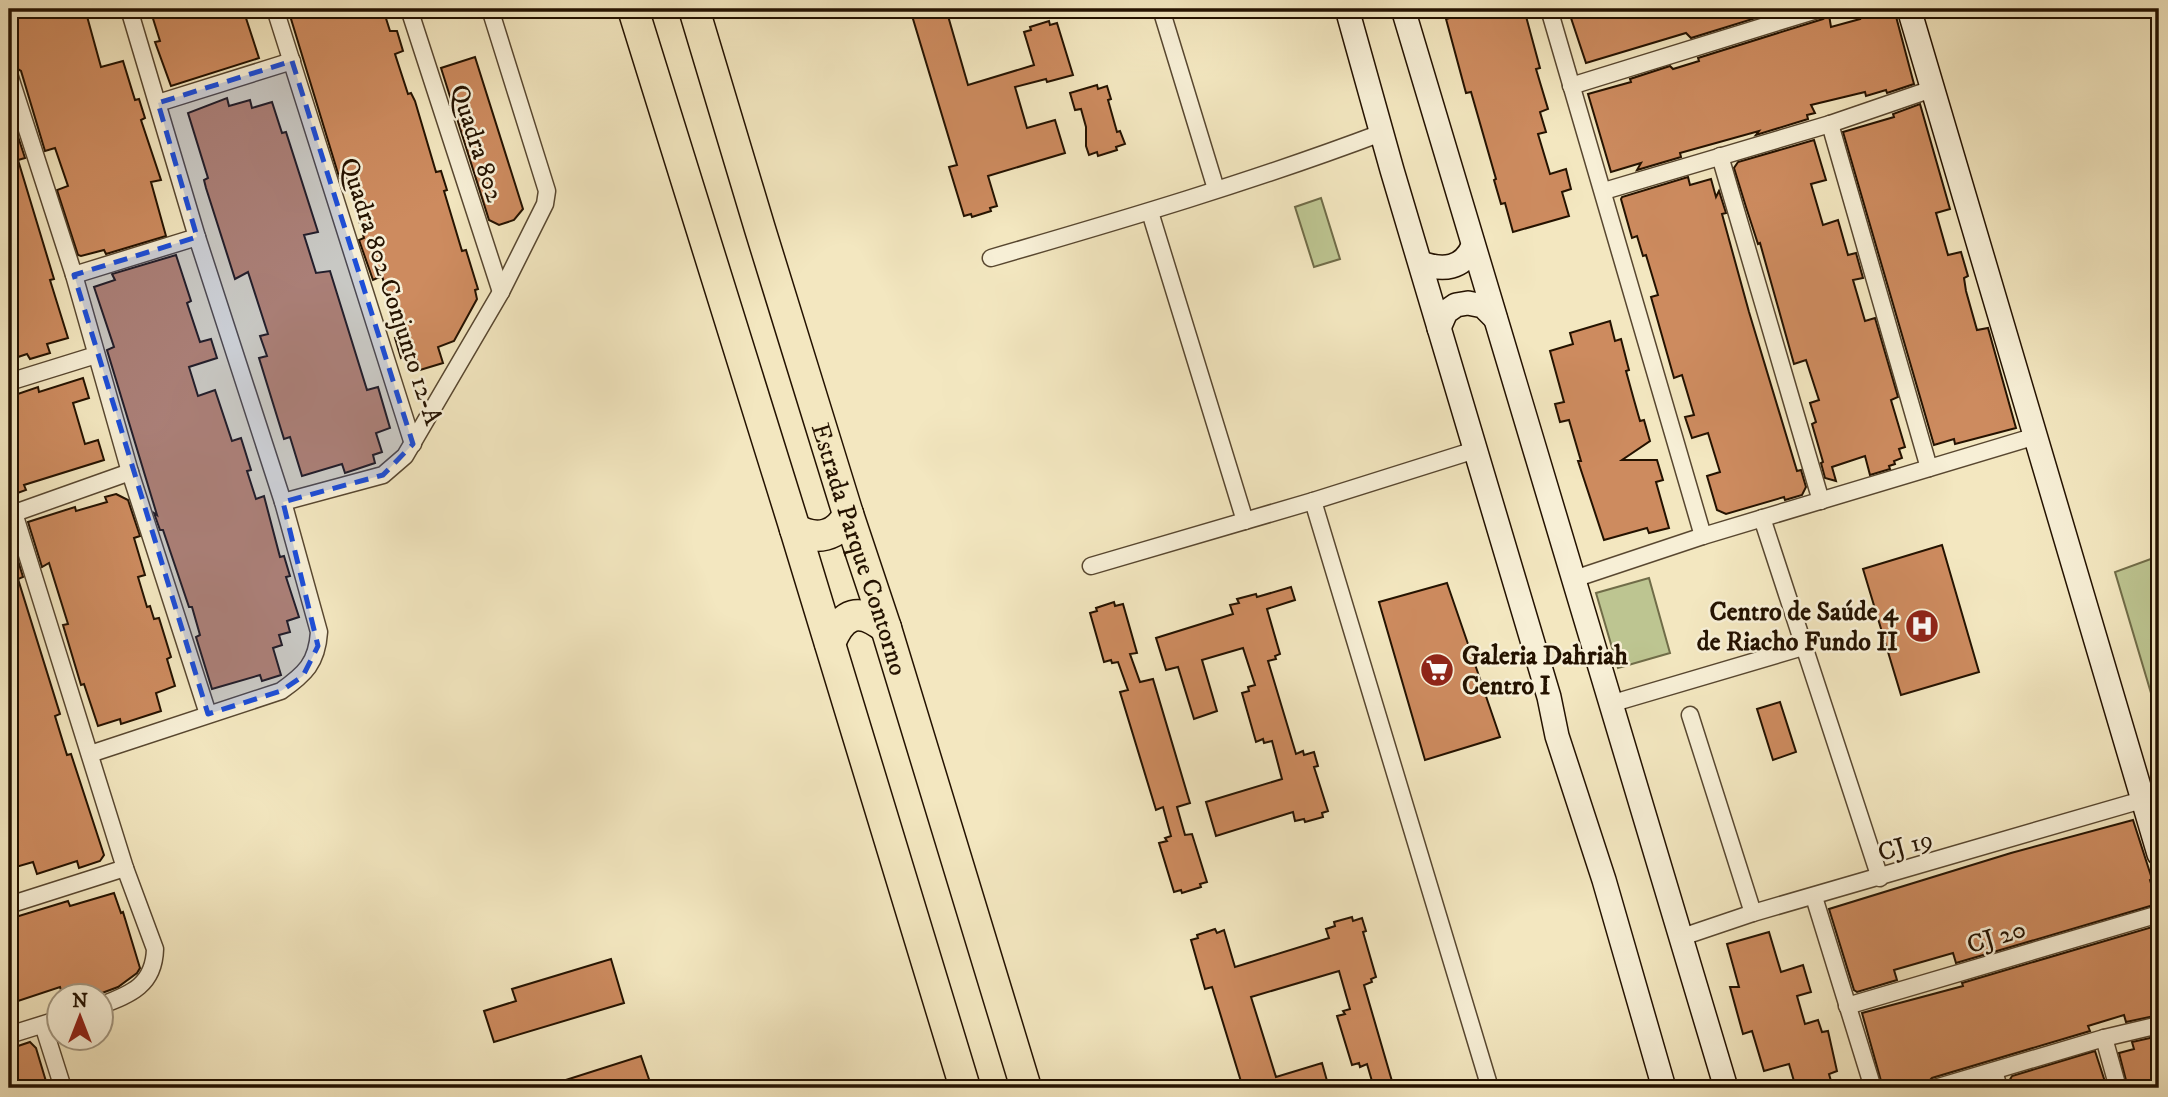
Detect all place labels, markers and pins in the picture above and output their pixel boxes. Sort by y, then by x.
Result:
place label: Centro de Saúde 4 de Riacho Fundo II [1697,596,1899,659]
hospital icon: Centro de Saúde 4 de Riacho Fundo II [1903,607,1941,645]
place label: Galeria Dahriah Centro I [1462,640,1628,703]
supermarket icon: Galeria Dahriah Centro I [1418,651,1456,689]

